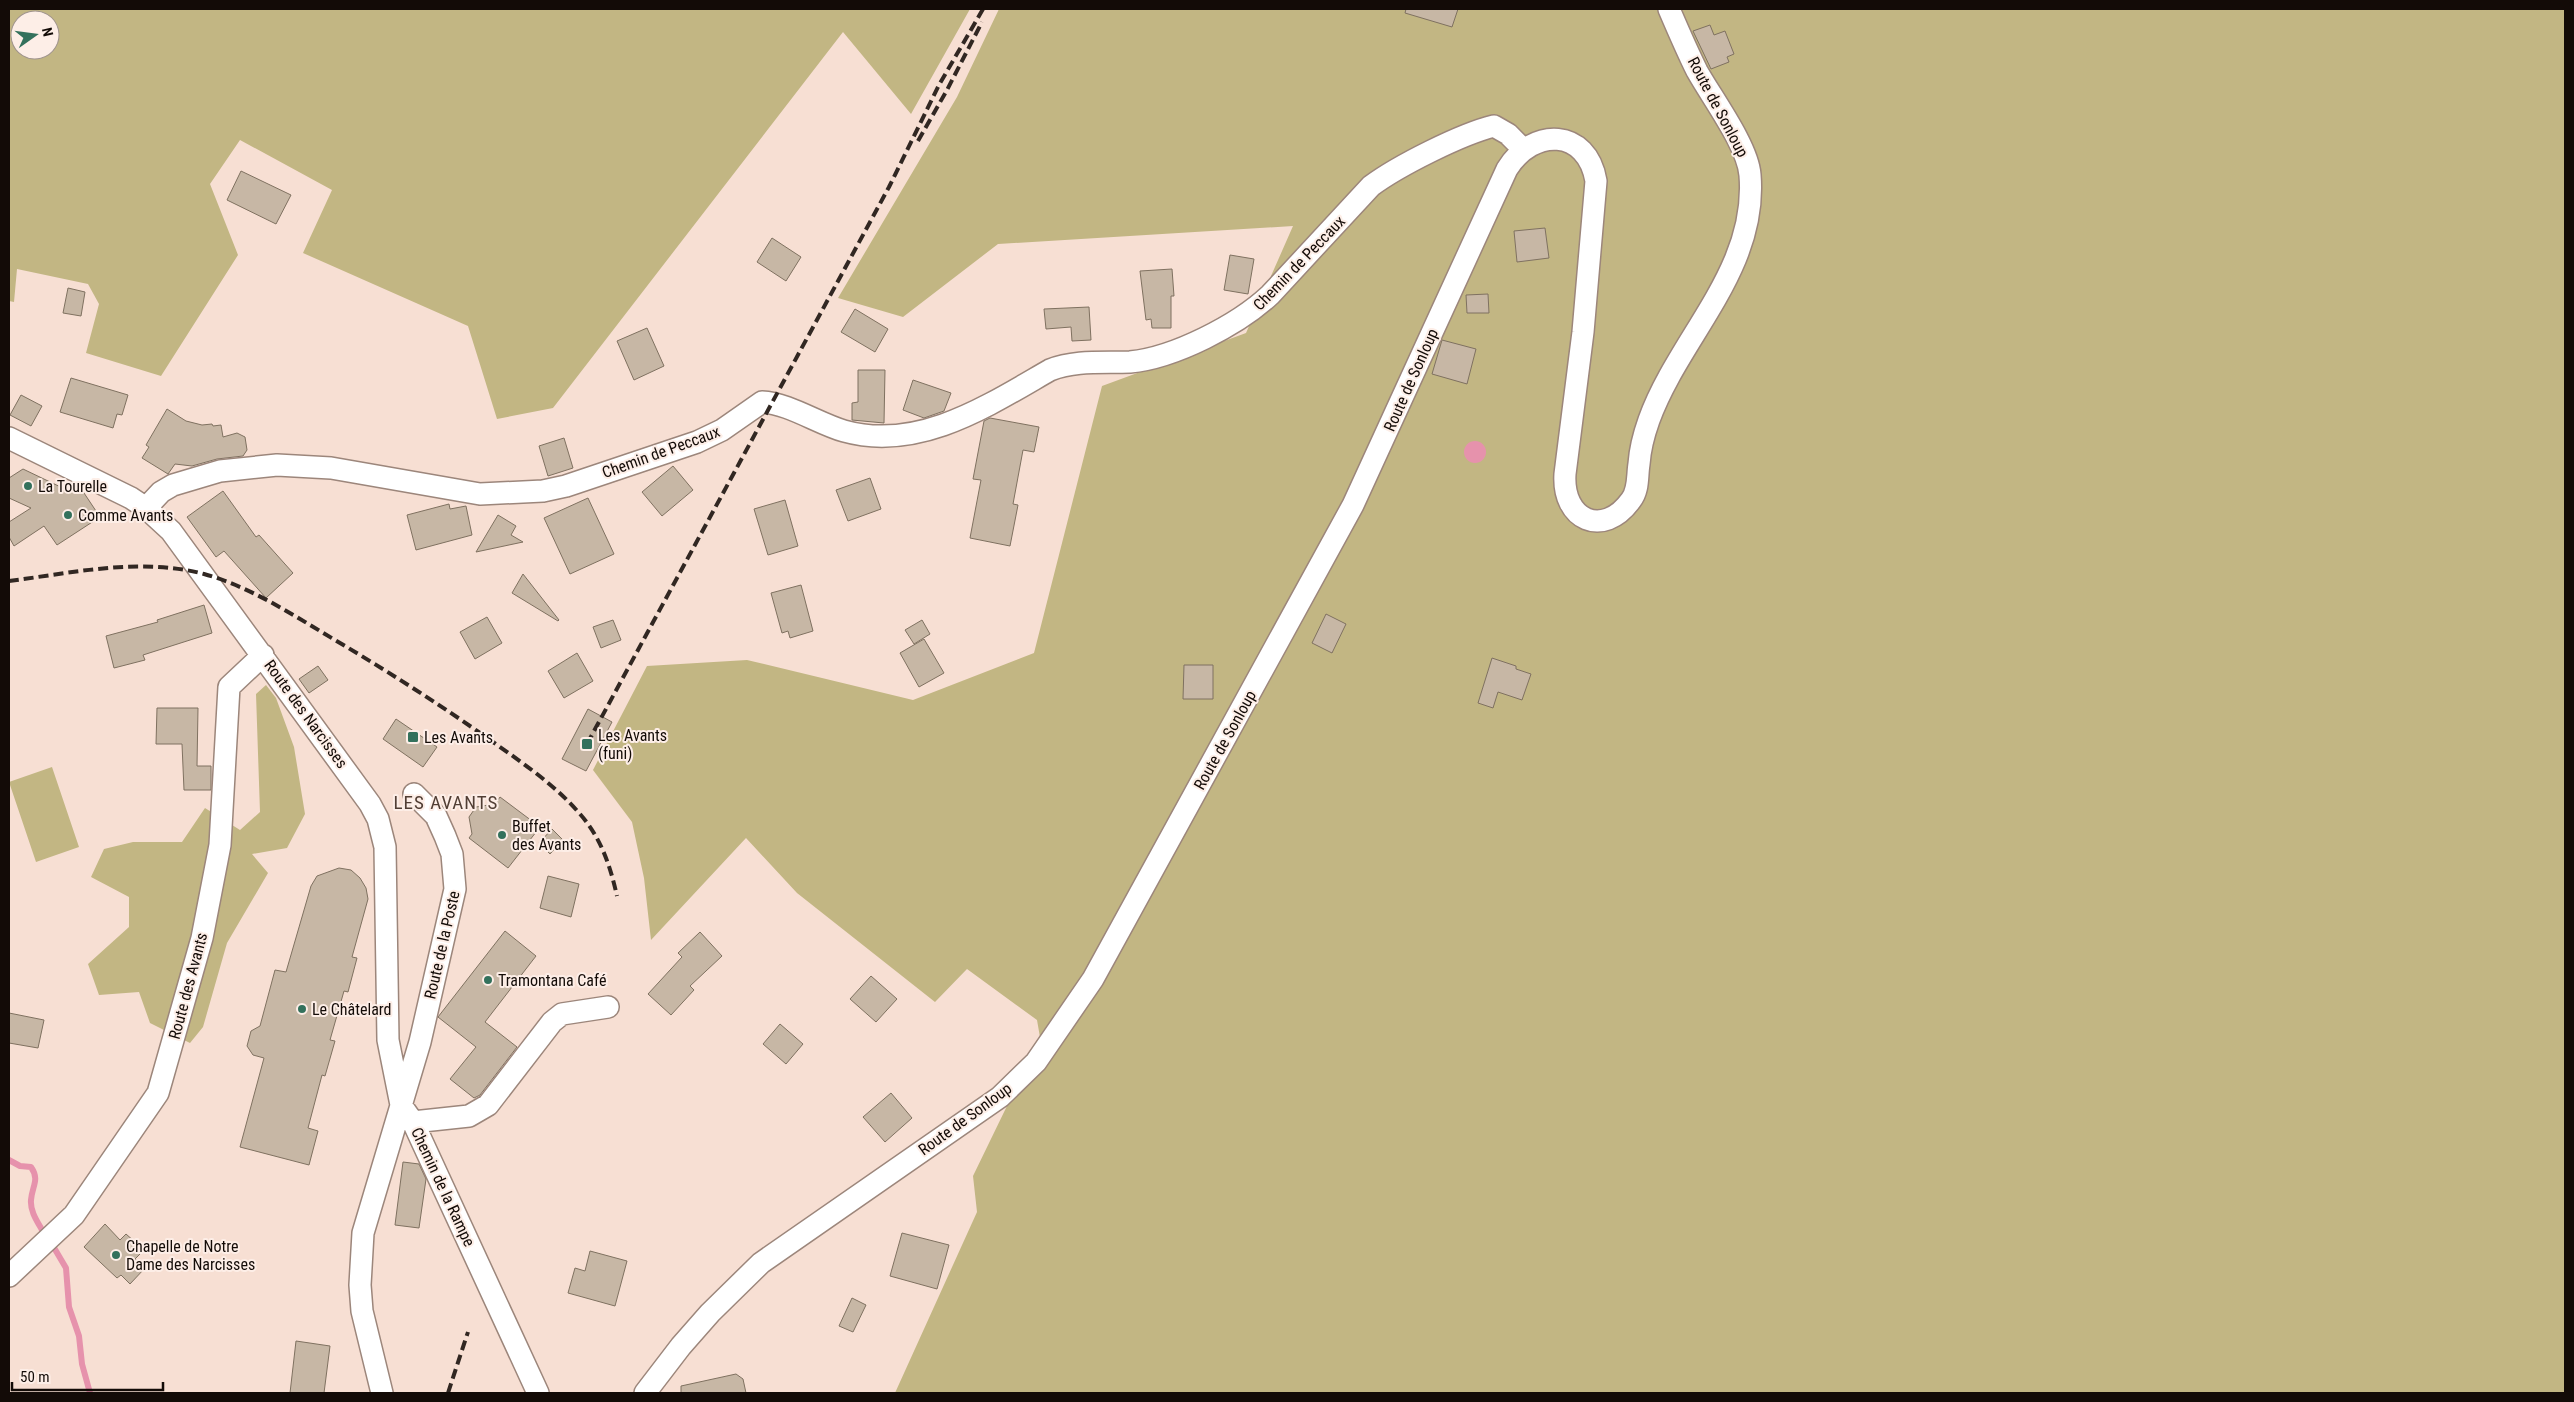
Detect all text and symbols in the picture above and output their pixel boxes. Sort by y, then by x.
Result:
north arrow [10,10,60,60]
text: N [39,26,56,38]
street label: Route de Sonloup [1684,54,1752,160]
street label: Chemin de Peccaux [1249,212,1349,314]
street label: Route de Sonloup [1380,325,1442,434]
street label: Chemin de Peccaux [599,422,723,482]
place label: La Tourelle [38,477,107,496]
marker: La Tourelle [22,480,34,492]
place label: Comme Avants [78,506,173,525]
marker: Comme Avants [62,509,74,521]
street label: Route des Narcisses [260,656,352,772]
street label: Route de Sonloup [1190,687,1260,793]
place label: Les Avants (funi) [598,726,667,763]
place label: Les Avants [424,728,493,747]
marker: Les Avants [406,730,420,744]
marker: Les Avants (funi) [580,737,594,751]
district label: LES AVANTS [394,791,498,814]
place label: Buffet des Avants [512,817,581,854]
marker: Buffet des Avants [496,829,508,841]
street label: Route de la Poste [420,889,464,1001]
street label: Route des Avants [165,931,211,1041]
place label: Tramontana Café [498,971,606,990]
marker: Tramontana Café [482,974,494,986]
place label: Le Châtelard [312,1000,391,1019]
marker: Le Châtelard [296,1003,308,1015]
street label: Route de Sonloup [915,1079,1015,1159]
street label: Chemin de la Rampe [407,1124,479,1250]
place label: Chapelle de Notre Dame des Narcisses [126,1237,255,1274]
marker: Chapelle de Notre Dame des Narcisses [110,1249,122,1261]
scale bar [12,1360,164,1392]
text: 50 m [20,1368,50,1386]

